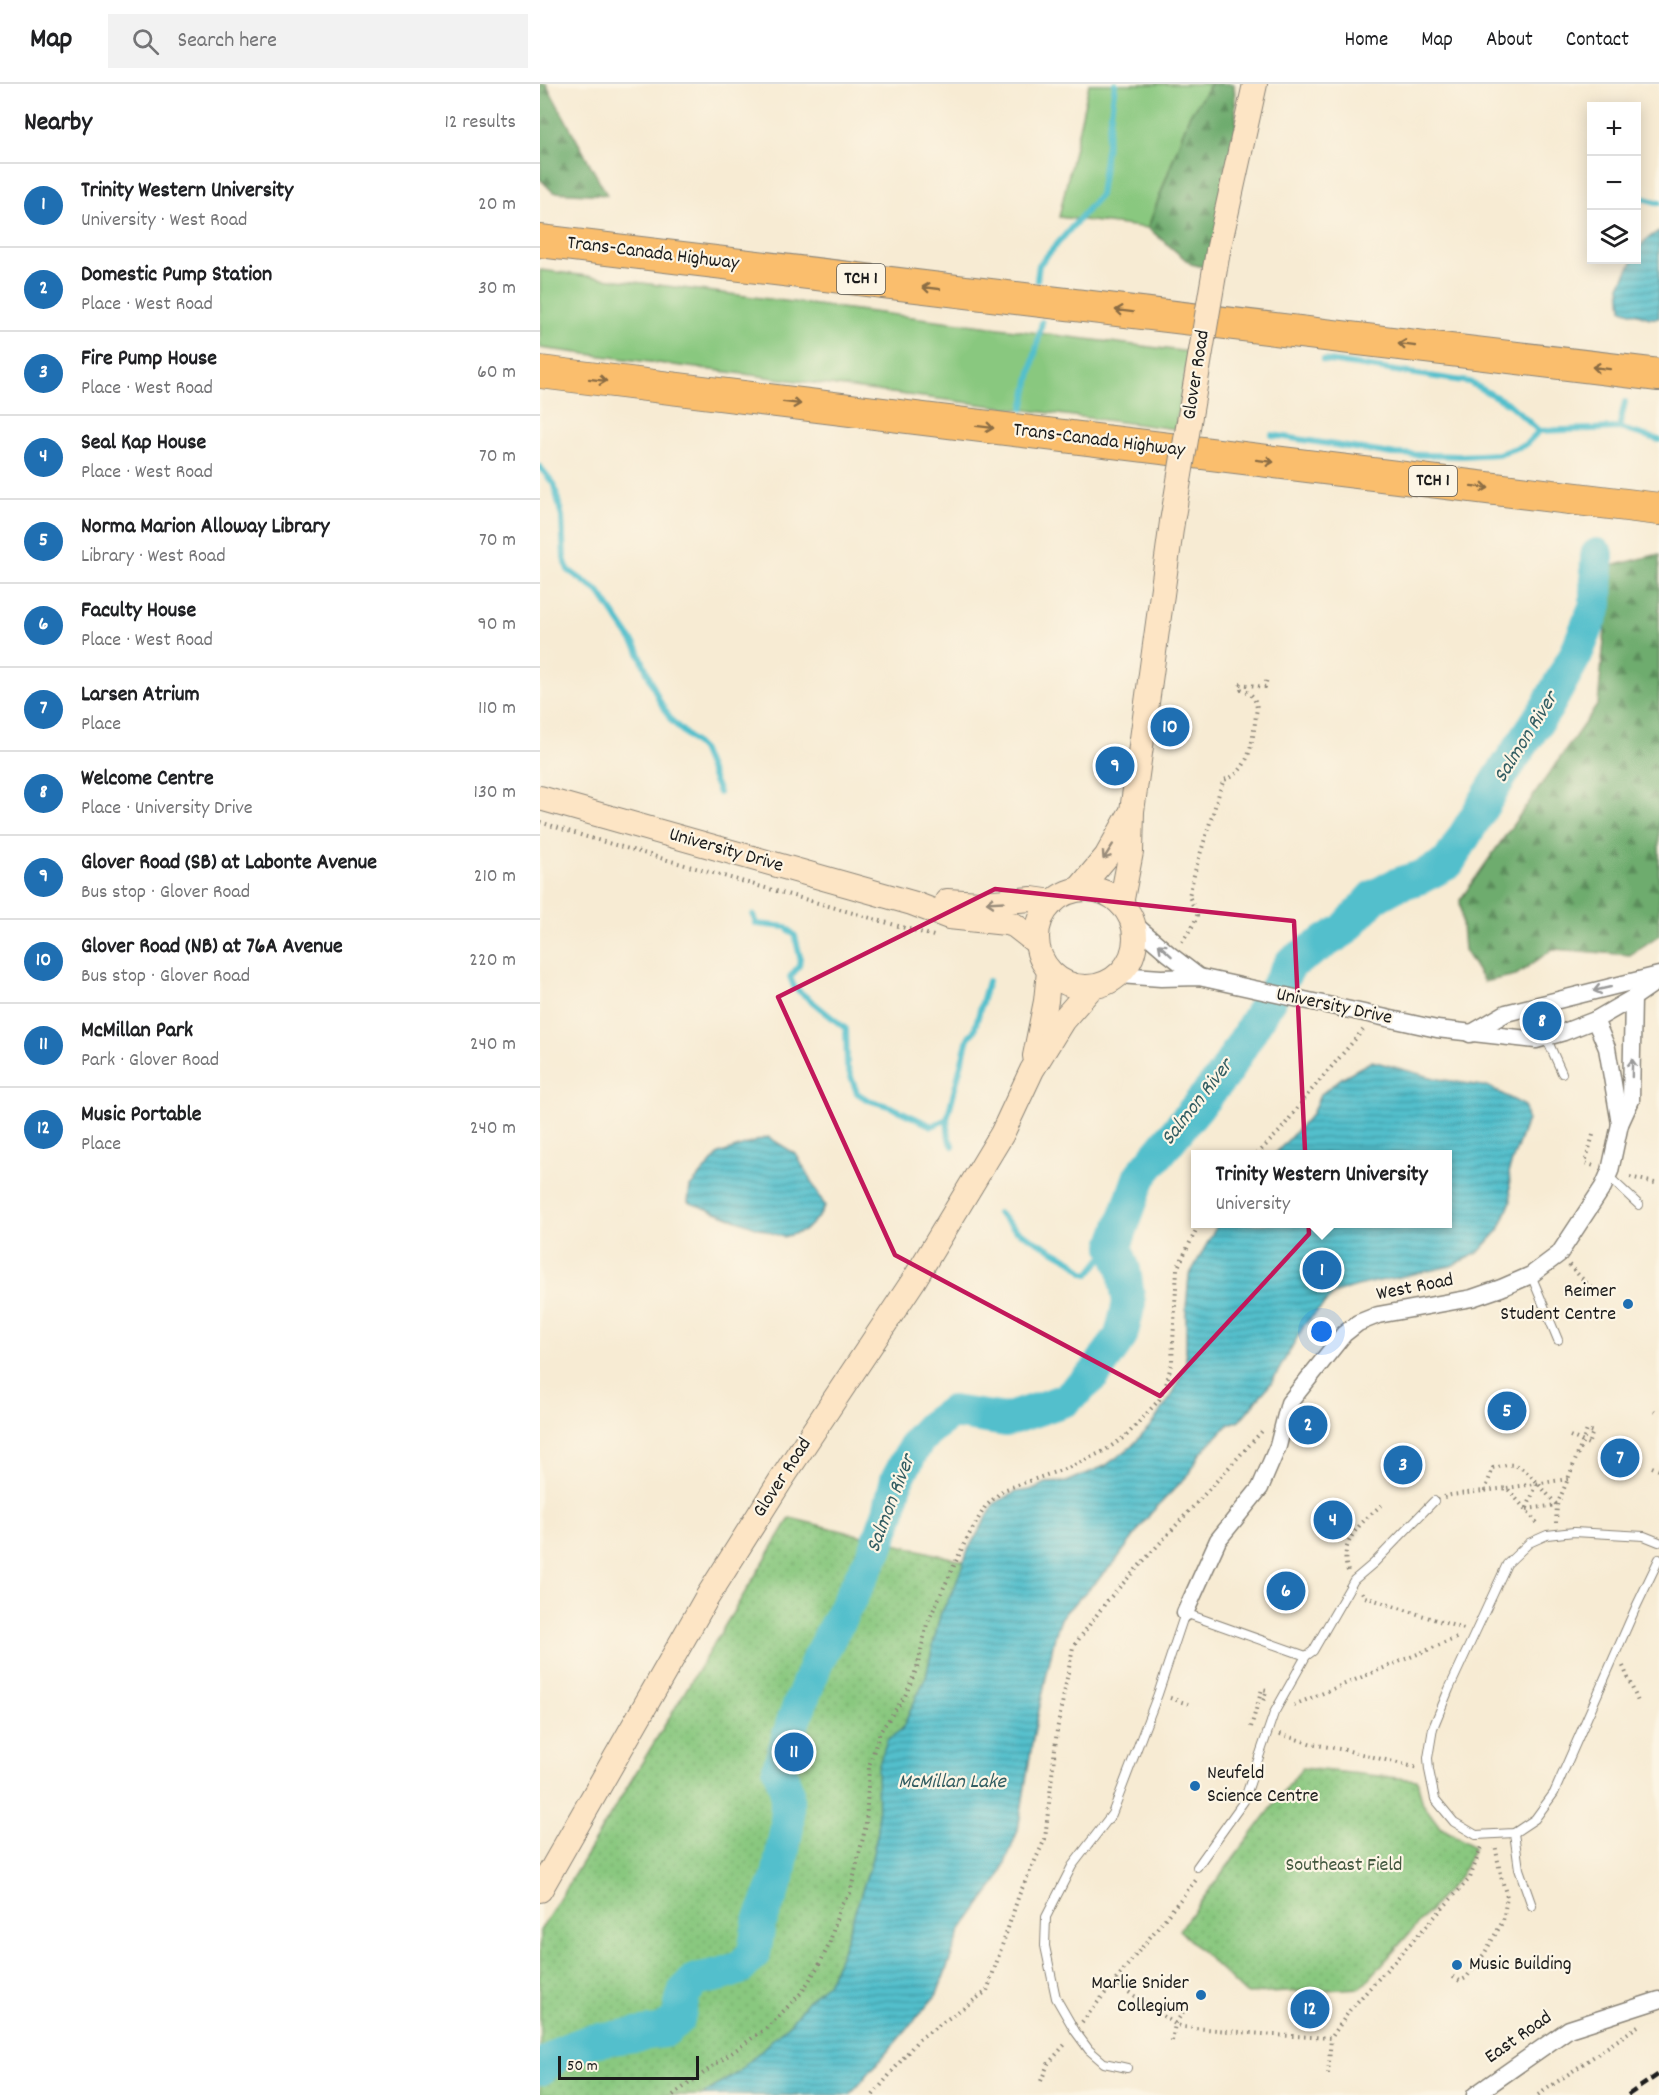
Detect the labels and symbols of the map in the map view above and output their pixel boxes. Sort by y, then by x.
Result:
street label: Trans-Canada Highway [566,230,741,279]
road number: TCH 1 [837,264,885,294]
one-way arrow [921,282,941,293]
one-way arrow [1115,305,1135,316]
street label: Glover Road [1176,328,1218,422]
one-way arrow [1398,339,1418,350]
one-way arrow [1592,363,1611,374]
one-way arrow [588,374,607,385]
one-way arrow [781,398,801,409]
street label: Trans-Canada Highway [1012,417,1187,466]
one-way arrow [975,421,995,432]
one-way arrow [1255,456,1275,467]
road number: TCH 1 [1409,466,1457,496]
one-way arrow [1469,482,1489,493]
water label: Salmon River [1487,685,1568,789]
pin: 10 [1150,704,1190,750]
pin: 9 [1096,744,1134,788]
street label: University Drive [666,821,787,881]
one-way arrow [1102,844,1115,861]
one-way arrow [985,896,1005,907]
one-way arrow [1158,943,1173,957]
street label: University Drive [1273,981,1395,1033]
one-way arrow [1593,984,1612,995]
pin: 8 [1522,998,1562,1044]
water label: Salmon River [1155,1052,1243,1153]
one-way arrow [1626,1059,1637,1079]
pin: 1 [1302,1248,1342,1292]
street label: West Road [1374,1267,1456,1309]
place label: Reimer Student Centre [1500,1278,1617,1329]
marker: Reimer Student Centre [1621,1297,1635,1311]
your location [1307,1317,1336,1346]
pin: 5 [1488,1388,1526,1434]
pin: 2 [1288,1402,1328,1448]
street label: Glover Road [747,1433,819,1523]
pin: 7 [1600,1436,1640,1480]
pin: 3 [1384,1442,1422,1488]
water label: Salmon River [860,1449,925,1557]
pin: 4 [1314,1498,1352,1542]
pin: 6 [1266,1568,1306,1614]
pin: 11 [774,1730,814,1774]
place label: Neufeld Science Centre [1207,1760,1319,1811]
water label: McMillan Lake [898,1768,1008,1798]
marker: Neufeld Science Centre [1188,1779,1202,1793]
park label: Southeast Field [1286,1852,1402,1880]
place label: Music Building [1469,1951,1572,1979]
marker: Music Building [1450,1958,1464,1972]
place label: Marlie Snider Collegium [1091,1970,1190,2021]
pin: 12 [1290,1986,1330,2032]
marker: Marlie Snider Collegium [1194,1988,1208,2002]
street label: East Road [1480,2005,1558,2071]
scale bar [558,2053,699,2080]

